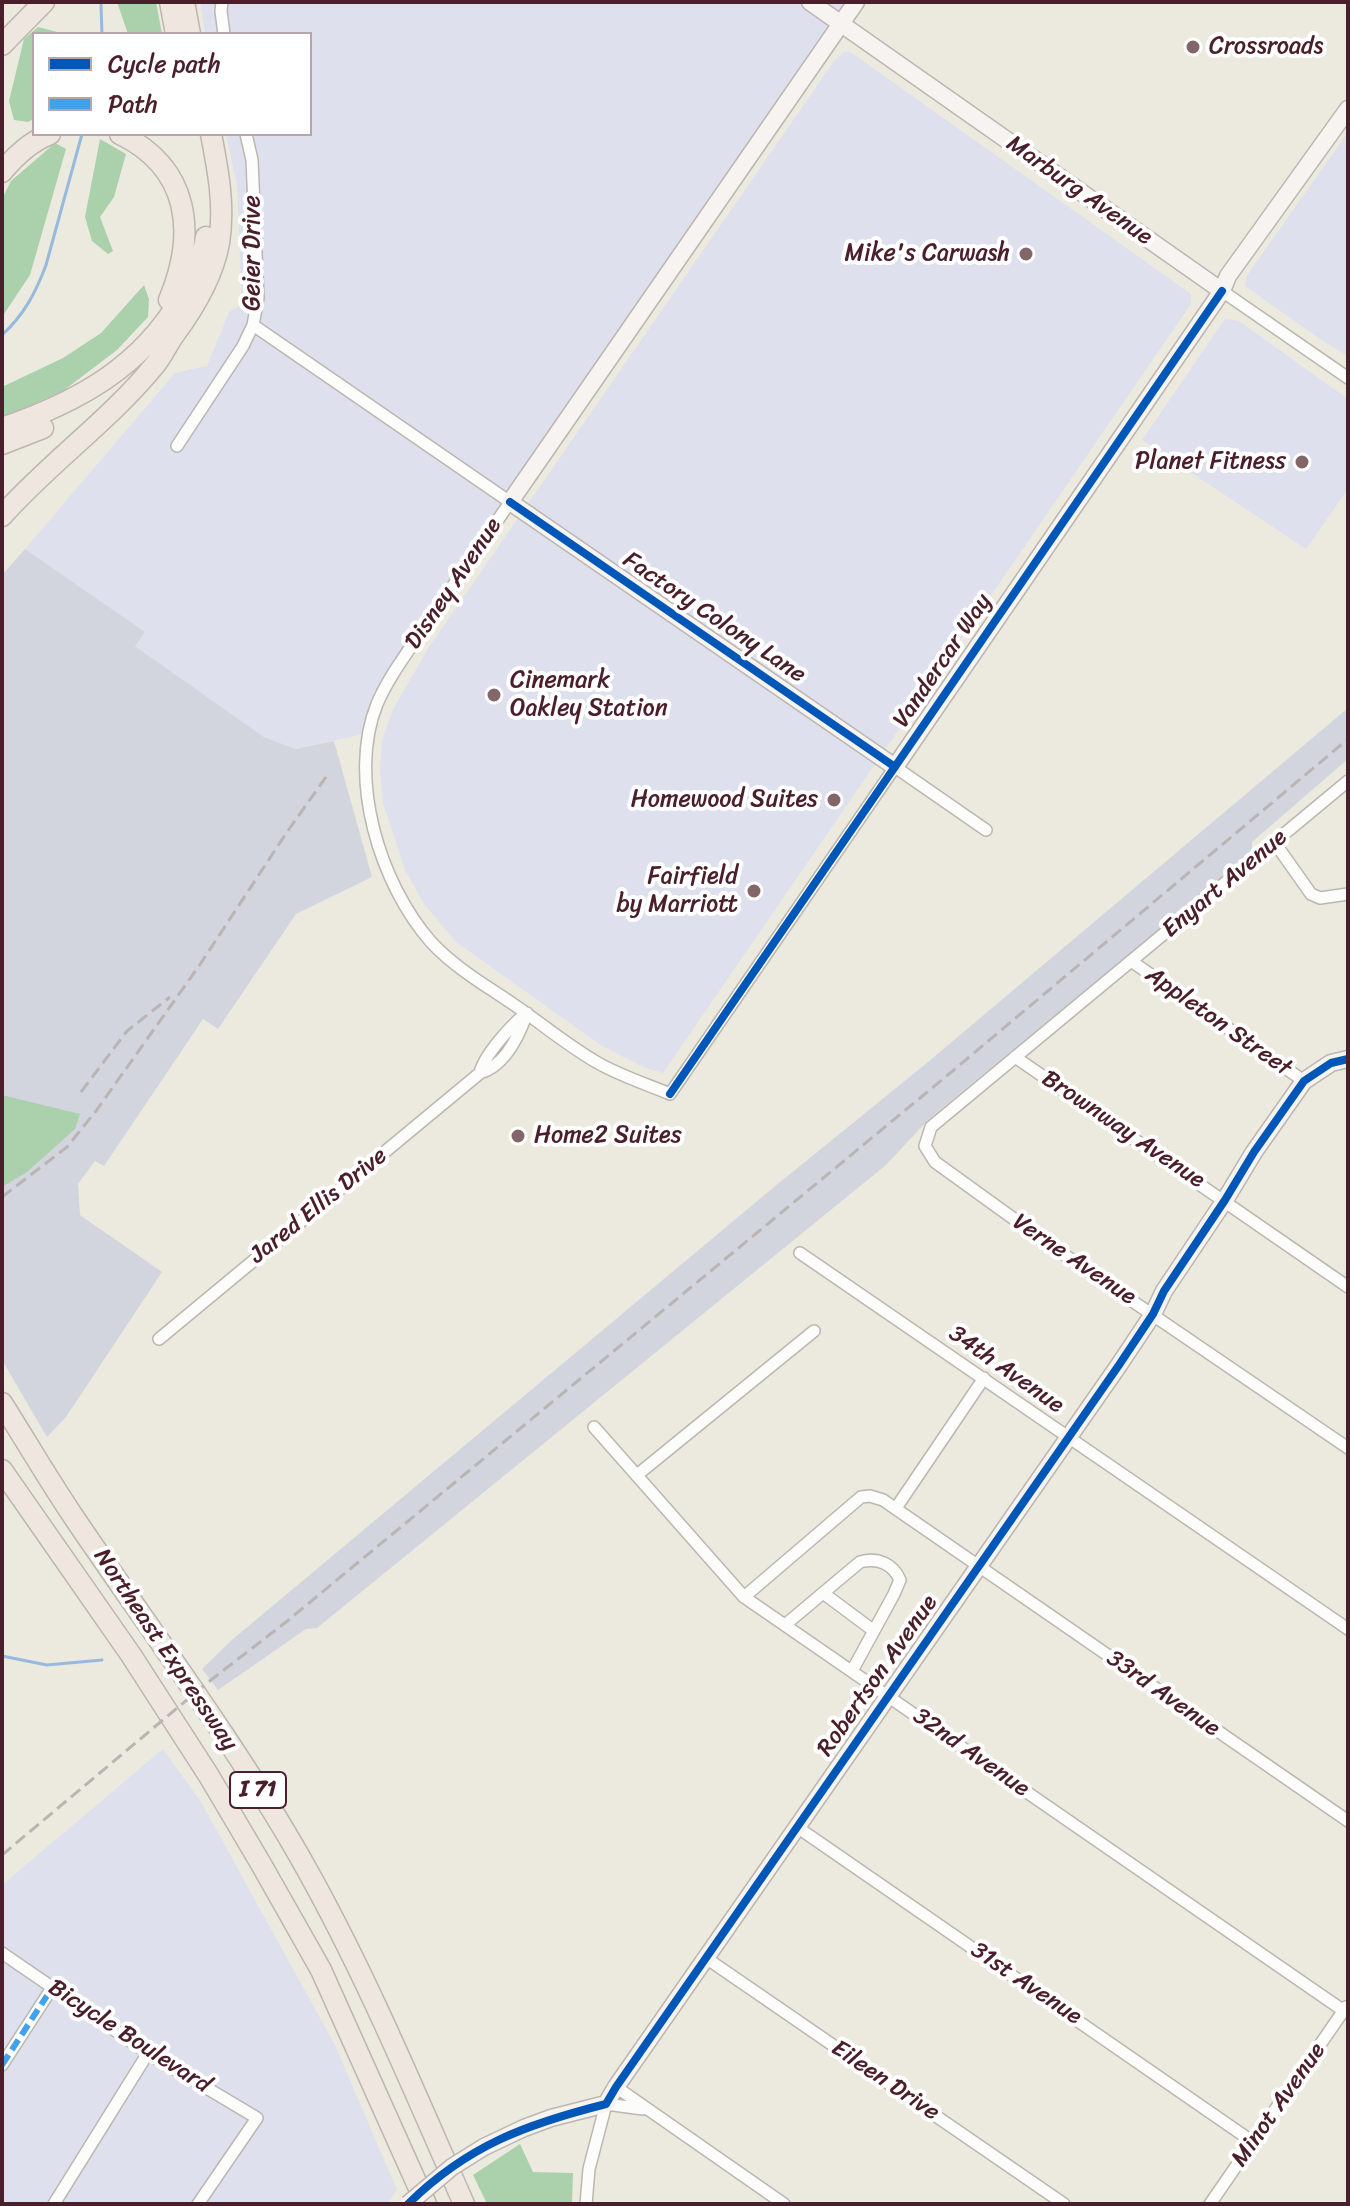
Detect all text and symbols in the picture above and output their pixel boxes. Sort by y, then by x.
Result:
legend [32,32,312,136]
place label: Crossroads [1209,33,1323,61]
marker: Crossroads [1184,38,1202,56]
text: Cycle path [108,43,221,85]
text: Path [108,83,158,125]
street label: Marburg Avenue [1000,130,1158,252]
street label: Geier Drive [239,195,267,311]
place label: Mike's Carwash [845,240,1010,268]
marker: Mike's Carwash [1017,245,1035,263]
place label: Planet Fitness [1135,448,1286,476]
marker: Planet Fitness [1293,453,1311,471]
street label: Disney Avenue [399,513,509,655]
street label: Factory Colony Lane [617,546,811,690]
street label: Vandercar Way [888,588,998,734]
place label: Cinemark Oakley Station [510,667,668,723]
marker: Cinemark Oakley Station [485,686,503,704]
place label: Homewood Suites [631,786,818,814]
marker: Homewood Suites [825,791,843,809]
street label: Enyart Avenue [1157,823,1293,945]
place label: Fairfield by Marriott [616,863,738,919]
marker: Fairfield by Marriott [745,882,763,900]
street label: Appleton Street [1139,961,1297,1083]
street label: Brownway Avenue [1036,1065,1210,1195]
place label: Home2 Suites [534,1122,682,1150]
marker: Home2 Suites [509,1127,527,1145]
street label: Jared Ellis Drive [245,1142,393,1270]
street label: Verne Avenue [1007,1208,1141,1312]
street label: 34th Avenue [943,1320,1069,1420]
street label: Northeast Expressway [87,1544,243,1756]
street label: Robertson Avenue [812,1590,944,1762]
street label: 33rd Avenue [1101,1644,1225,1744]
street label: 32nd Avenue [907,1702,1035,1804]
road number: I 71 [230,1772,286,1808]
street label: 31st Avenue [965,1936,1087,2032]
street label: Bicycle Boulevard [42,1974,216,2100]
street label: Eileen Drive [825,2034,945,2128]
street label: Minot Avenue [1226,2037,1332,2173]

